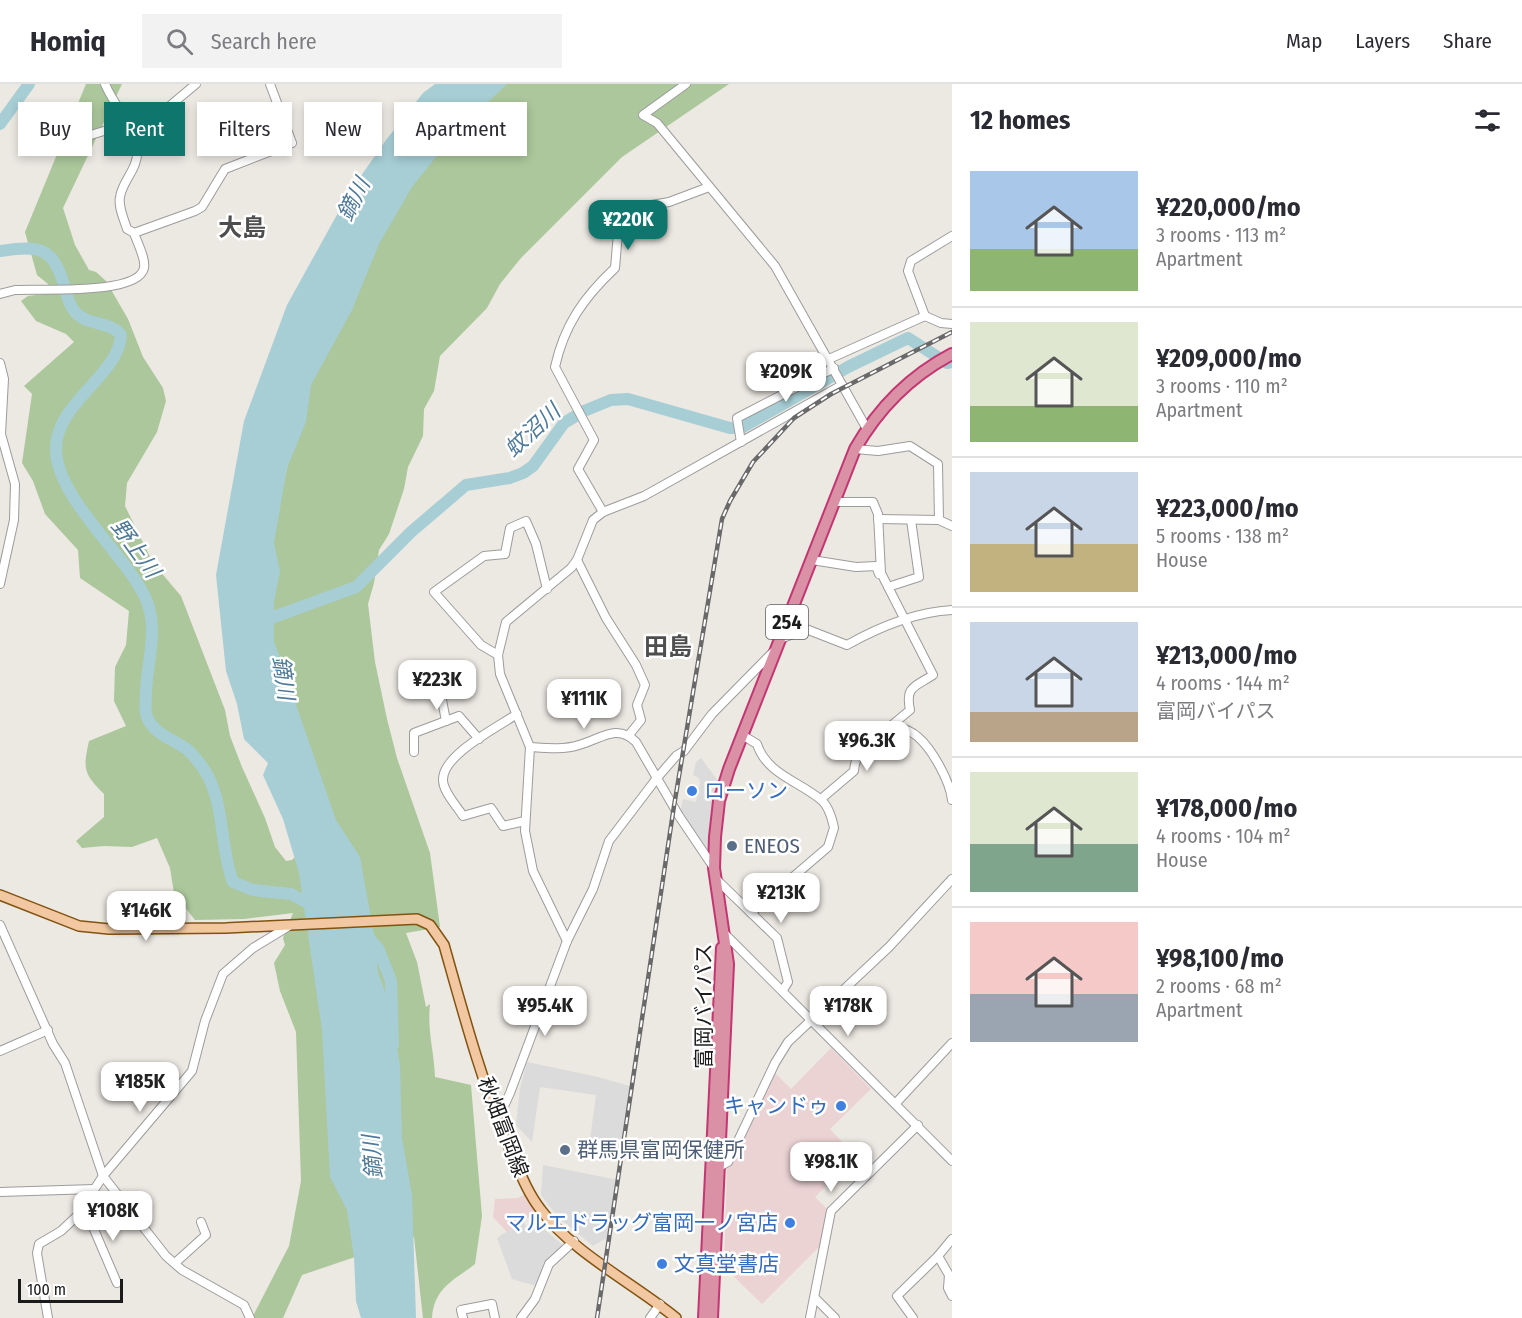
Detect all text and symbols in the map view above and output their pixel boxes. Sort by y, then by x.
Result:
search box [142,14,562,68]
text: Homiq [30,25,106,58]
icon: search [163,25,196,58]
text: Search here [211,28,317,55]
text: Map [1286,28,1322,54]
text: Layers [1355,28,1410,54]
text: Share [1443,28,1492,54]
chip: Buy [18,102,92,156]
chip: Rent [104,102,185,156]
chip: Filters [197,102,292,156]
chip: New [304,102,382,156]
chip: Apartment [394,102,527,156]
icon: filters [1471,104,1504,137]
text: 12 homes [970,105,1070,136]
water label: 鏑川 [331,172,376,225]
text: ¥220,000/mo [1156,192,1301,223]
icon: home [1018,195,1090,267]
pin: ¥220K [586,200,670,251]
text: ¥220K [602,207,654,231]
district label: 大島 [218,214,266,242]
text: 3 rooms · 113 m² [1156,223,1286,247]
text: Apartment [1156,247,1243,271]
text: ¥209,000/mo [1156,343,1302,374]
icon: home [1018,346,1090,418]
pin: ¥209K [744,352,828,403]
text: ¥209K [760,359,812,383]
text: 3 rooms · 110 m² [1156,374,1288,398]
water label: 蚊沼川 [499,397,567,463]
text: Apartment [1156,398,1243,422]
text: ¥223,000/mo [1156,493,1299,524]
icon: home [1018,496,1090,568]
water label: 野上川 [105,514,167,585]
text: 5 rooms · 138 m² [1156,524,1289,548]
text: House [1156,548,1208,572]
road number: 254 [766,605,808,639]
district label: 田島 [644,633,692,661]
text: ¥213,000/mo [1156,640,1297,671]
icon: home [1018,646,1090,718]
water label: 鏑川 [267,654,300,704]
pin: ¥223K [395,660,479,711]
text: ¥223K [412,667,462,691]
text: 4 rooms · 144 m² [1156,671,1290,695]
pin: ¥111K [542,679,626,730]
text: ¥111K [561,686,607,710]
text: 富岡バイパス [1156,699,1276,723]
pin: ¥96.3K [818,721,916,772]
text: ¥96.3K [839,728,895,752]
place label: ローソン [704,778,788,804]
marker: ローソン [685,784,699,798]
text: ¥178,000/mo [1156,793,1297,824]
icon: home [1018,796,1090,868]
text: 4 rooms · 104 m² [1156,824,1291,848]
place label: ENEOS [744,833,800,859]
marker: ENEOS [725,839,739,853]
text: House [1156,848,1208,872]
pin: ¥213K [739,873,823,924]
text: ¥213K [757,880,805,904]
pin: ¥146K [104,891,188,942]
text: ¥146K [121,898,171,922]
street label: 富岡バイパス [691,943,717,1069]
text: ¥98,100/mo [1156,943,1284,974]
icon: home [1018,946,1090,1018]
text: 2 rooms · 68 m² [1156,974,1282,998]
pin: ¥95.4K [496,986,594,1037]
pin: ¥178K [806,986,890,1037]
text: ¥95.4K [517,993,573,1017]
text: ¥178K [824,993,872,1017]
text: Apartment [1156,998,1243,1022]
pin: ¥185K [98,1062,182,1113]
text: ¥185K [115,1069,165,1093]
street label: 秋畑富岡線 [472,1073,534,1181]
place label: キャンドゥ [724,1093,829,1119]
marker: キャンドゥ [834,1099,848,1113]
water label: 鏑川 [357,1132,388,1180]
place label: 群馬県富岡保健所 [577,1137,745,1163]
pin: ¥98.1K [782,1142,880,1193]
marker: 群馬県富岡保健所 [558,1143,572,1157]
text: ¥98.1K [804,1149,858,1173]
pin: ¥108K [71,1191,155,1242]
text: ¥108K [87,1198,139,1222]
place label: マルエドラッグ富岡一ノ宮店 [505,1210,778,1236]
marker: マルエドラッグ富岡一ノ宮店 [783,1216,797,1230]
place label: 文真堂書店 [674,1251,779,1277]
marker: 文真堂書店 [655,1257,669,1271]
scale bar [18,1276,123,1304]
text: 100 m [27,1280,66,1299]

